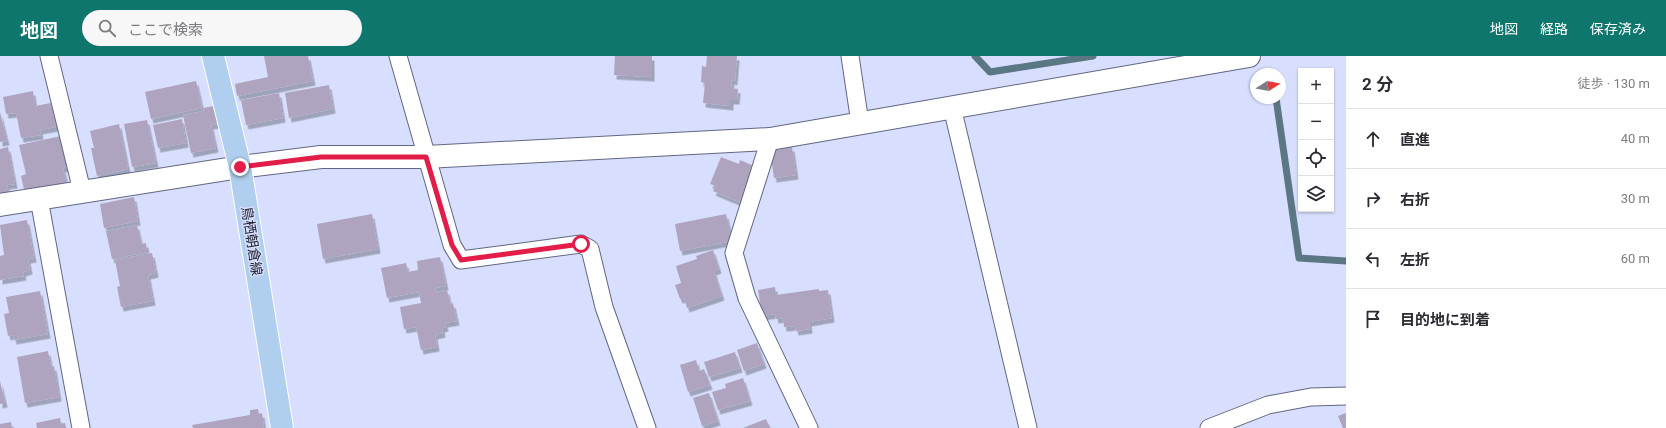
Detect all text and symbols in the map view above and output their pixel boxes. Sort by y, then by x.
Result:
search box [82,10,362,46]
icon: search [96,17,118,39]
text: 地図 [20,19,58,42]
text: ここで検索 [128,21,203,39]
text: 地図 [1490,21,1518,37]
text: 経路 [1540,21,1568,37]
text: 保存済み [1590,21,1646,37]
north arrow [1250,68,1286,104]
map controls [1298,68,1334,212]
button: + [1298,68,1334,104]
text: 2 分 [1362,74,1393,94]
text: 徒歩 · 130 m [1578,76,1650,91]
button: − [1298,104,1334,140]
icon: ahead [1362,128,1384,150]
text: 直進 [1400,131,1430,149]
text: 40 m [1621,131,1650,146]
button: locate [1298,140,1334,176]
route end [231,158,249,176]
button: layers [1298,176,1334,212]
icon: right [1362,188,1384,210]
text: 右折 [1400,191,1430,209]
text: 30 m [1621,191,1650,206]
street label: 鳥栖朝倉線 [239,205,265,277]
route start [572,235,590,253]
icon: left [1362,248,1384,270]
text: 左折 [1400,251,1430,269]
text: 60 m [1621,251,1650,266]
icon: arrive [1362,308,1384,330]
text: 目的地に到着 [1400,311,1490,329]

